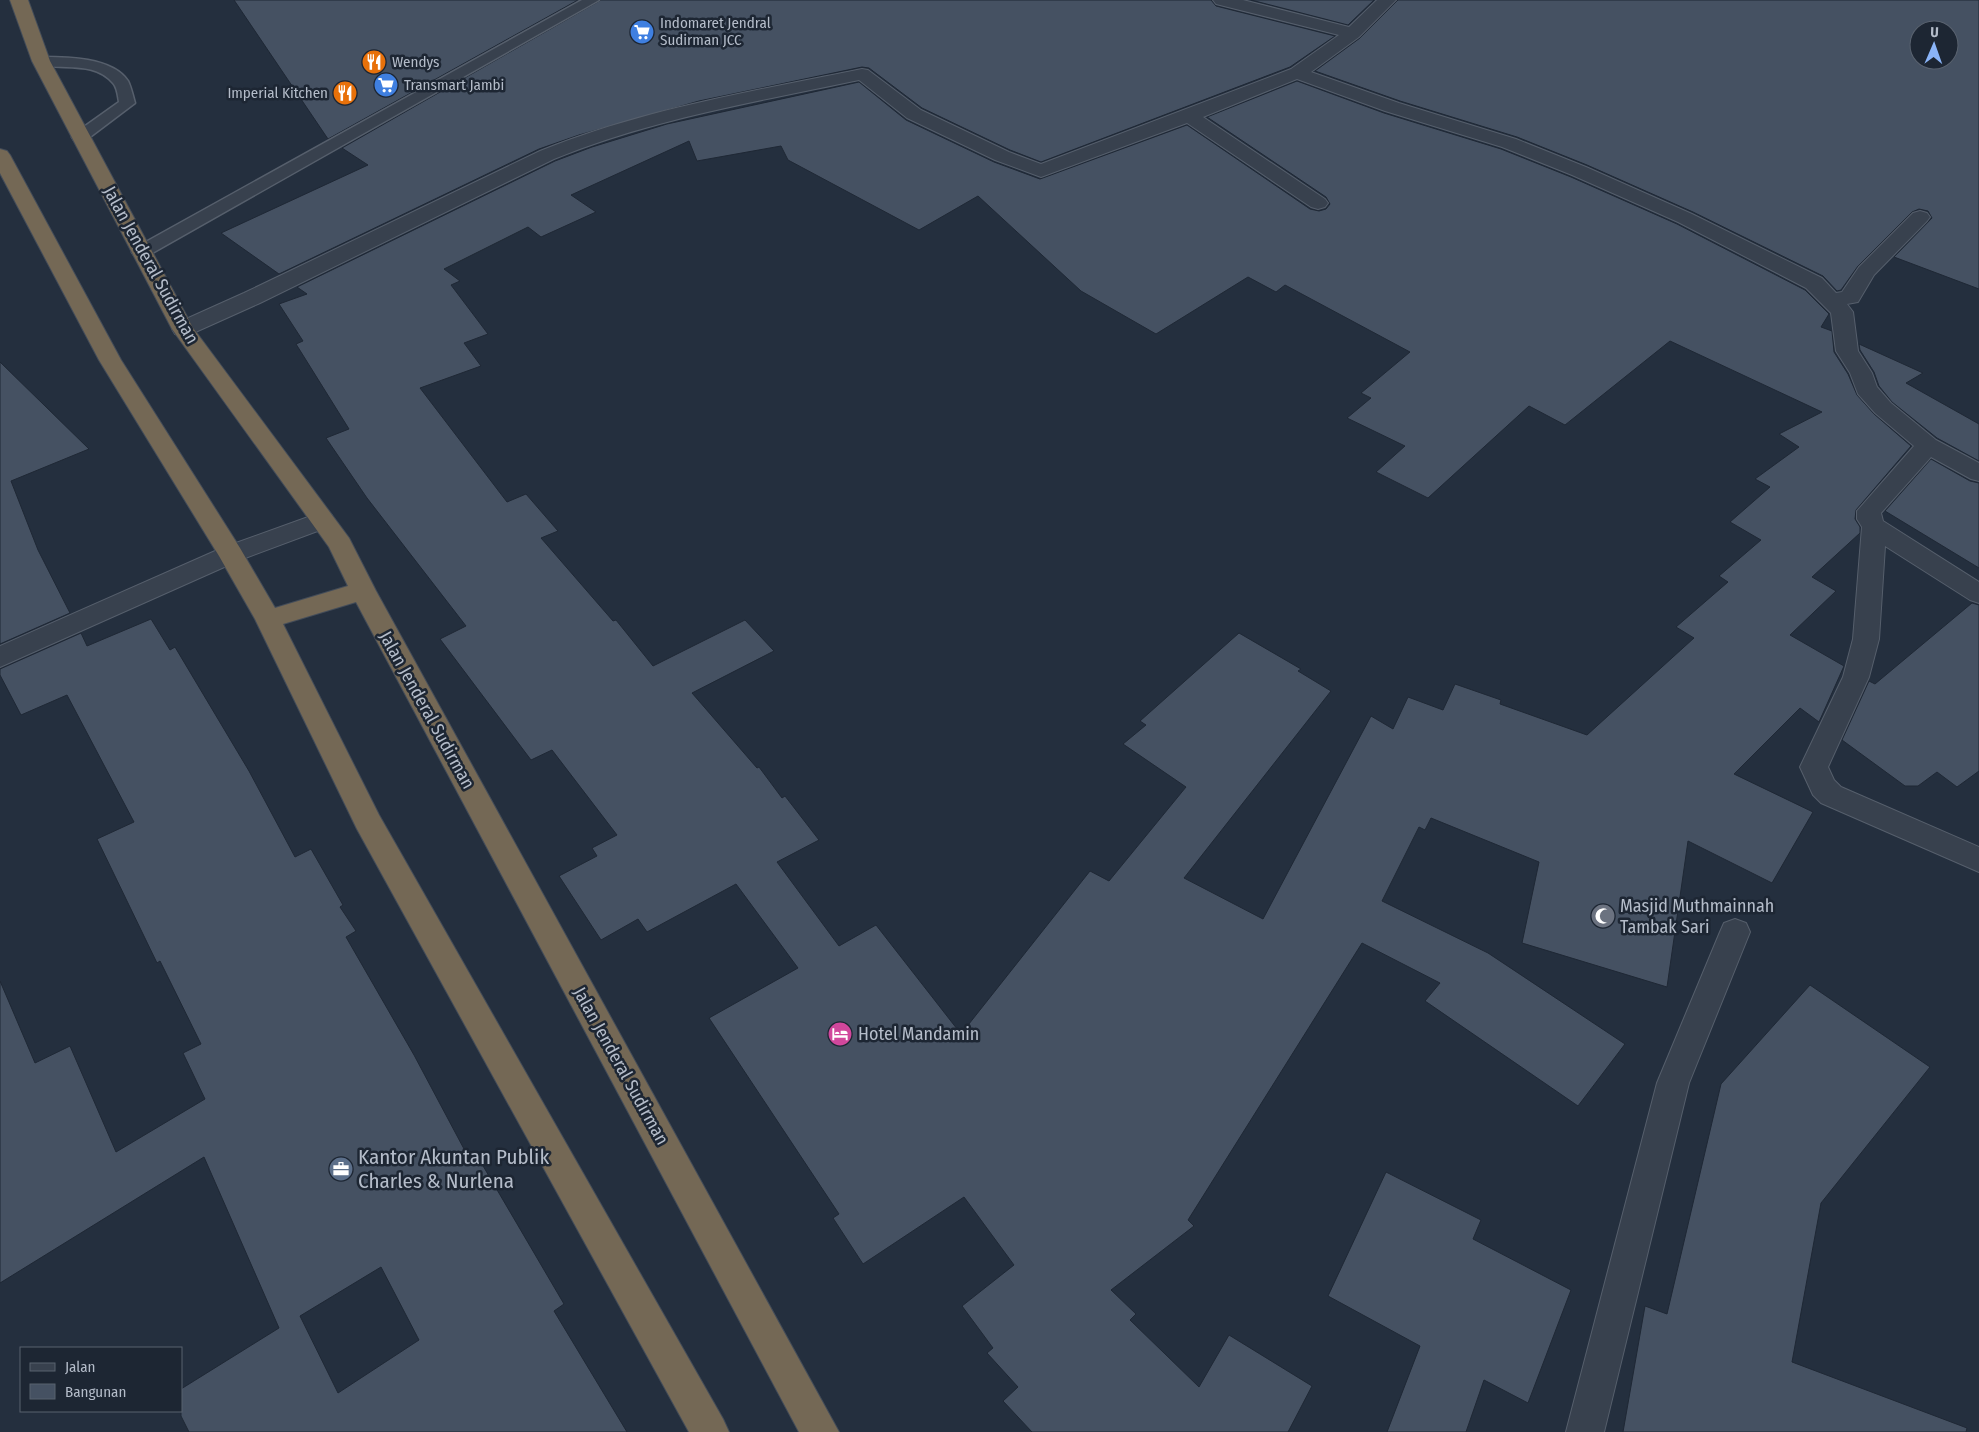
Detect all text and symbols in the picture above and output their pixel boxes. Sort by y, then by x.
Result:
place label: Indomaret Jendral Sudirman JCC [660,14,771,49]
supermarket icon: Indomaret Jendral Sudirman JCC [629,19,655,45]
north arrow [1909,20,1959,70]
text: U [1930,24,1939,41]
restaurant icon: Wendys [361,49,387,75]
place label: Wendys [392,53,439,71]
supermarket icon: Transmart Jambi [373,72,399,98]
place label: Transmart Jambi [404,76,504,94]
restaurant icon: Imperial Kitchen [332,80,358,106]
place label: Imperial Kitchen [227,84,328,102]
street label: Jalan Jenderal Sudirman [99,182,203,348]
street label: Jalan Jenderal Sudirman [375,627,479,793]
place label: Masjid Muthmainnah Tambak Sari [1620,895,1774,938]
mosque icon: Masjid Muthmainnah Tambak Sari [1590,903,1616,929]
street label: Jalan Jenderal Sudirman [569,983,673,1149]
hotel icon: Hotel Mandamin [827,1021,853,1047]
place label: Hotel Mandamin [858,1023,979,1045]
place label: Kantor Akuntan Publik Charles & Nurlena [358,1144,549,1194]
office icon: Kantor Akuntan Publik Charles & Nurlena [328,1156,354,1182]
legend [20,1347,182,1412]
text: Jalan [65,1358,95,1376]
text: Bangunan [65,1383,126,1401]

